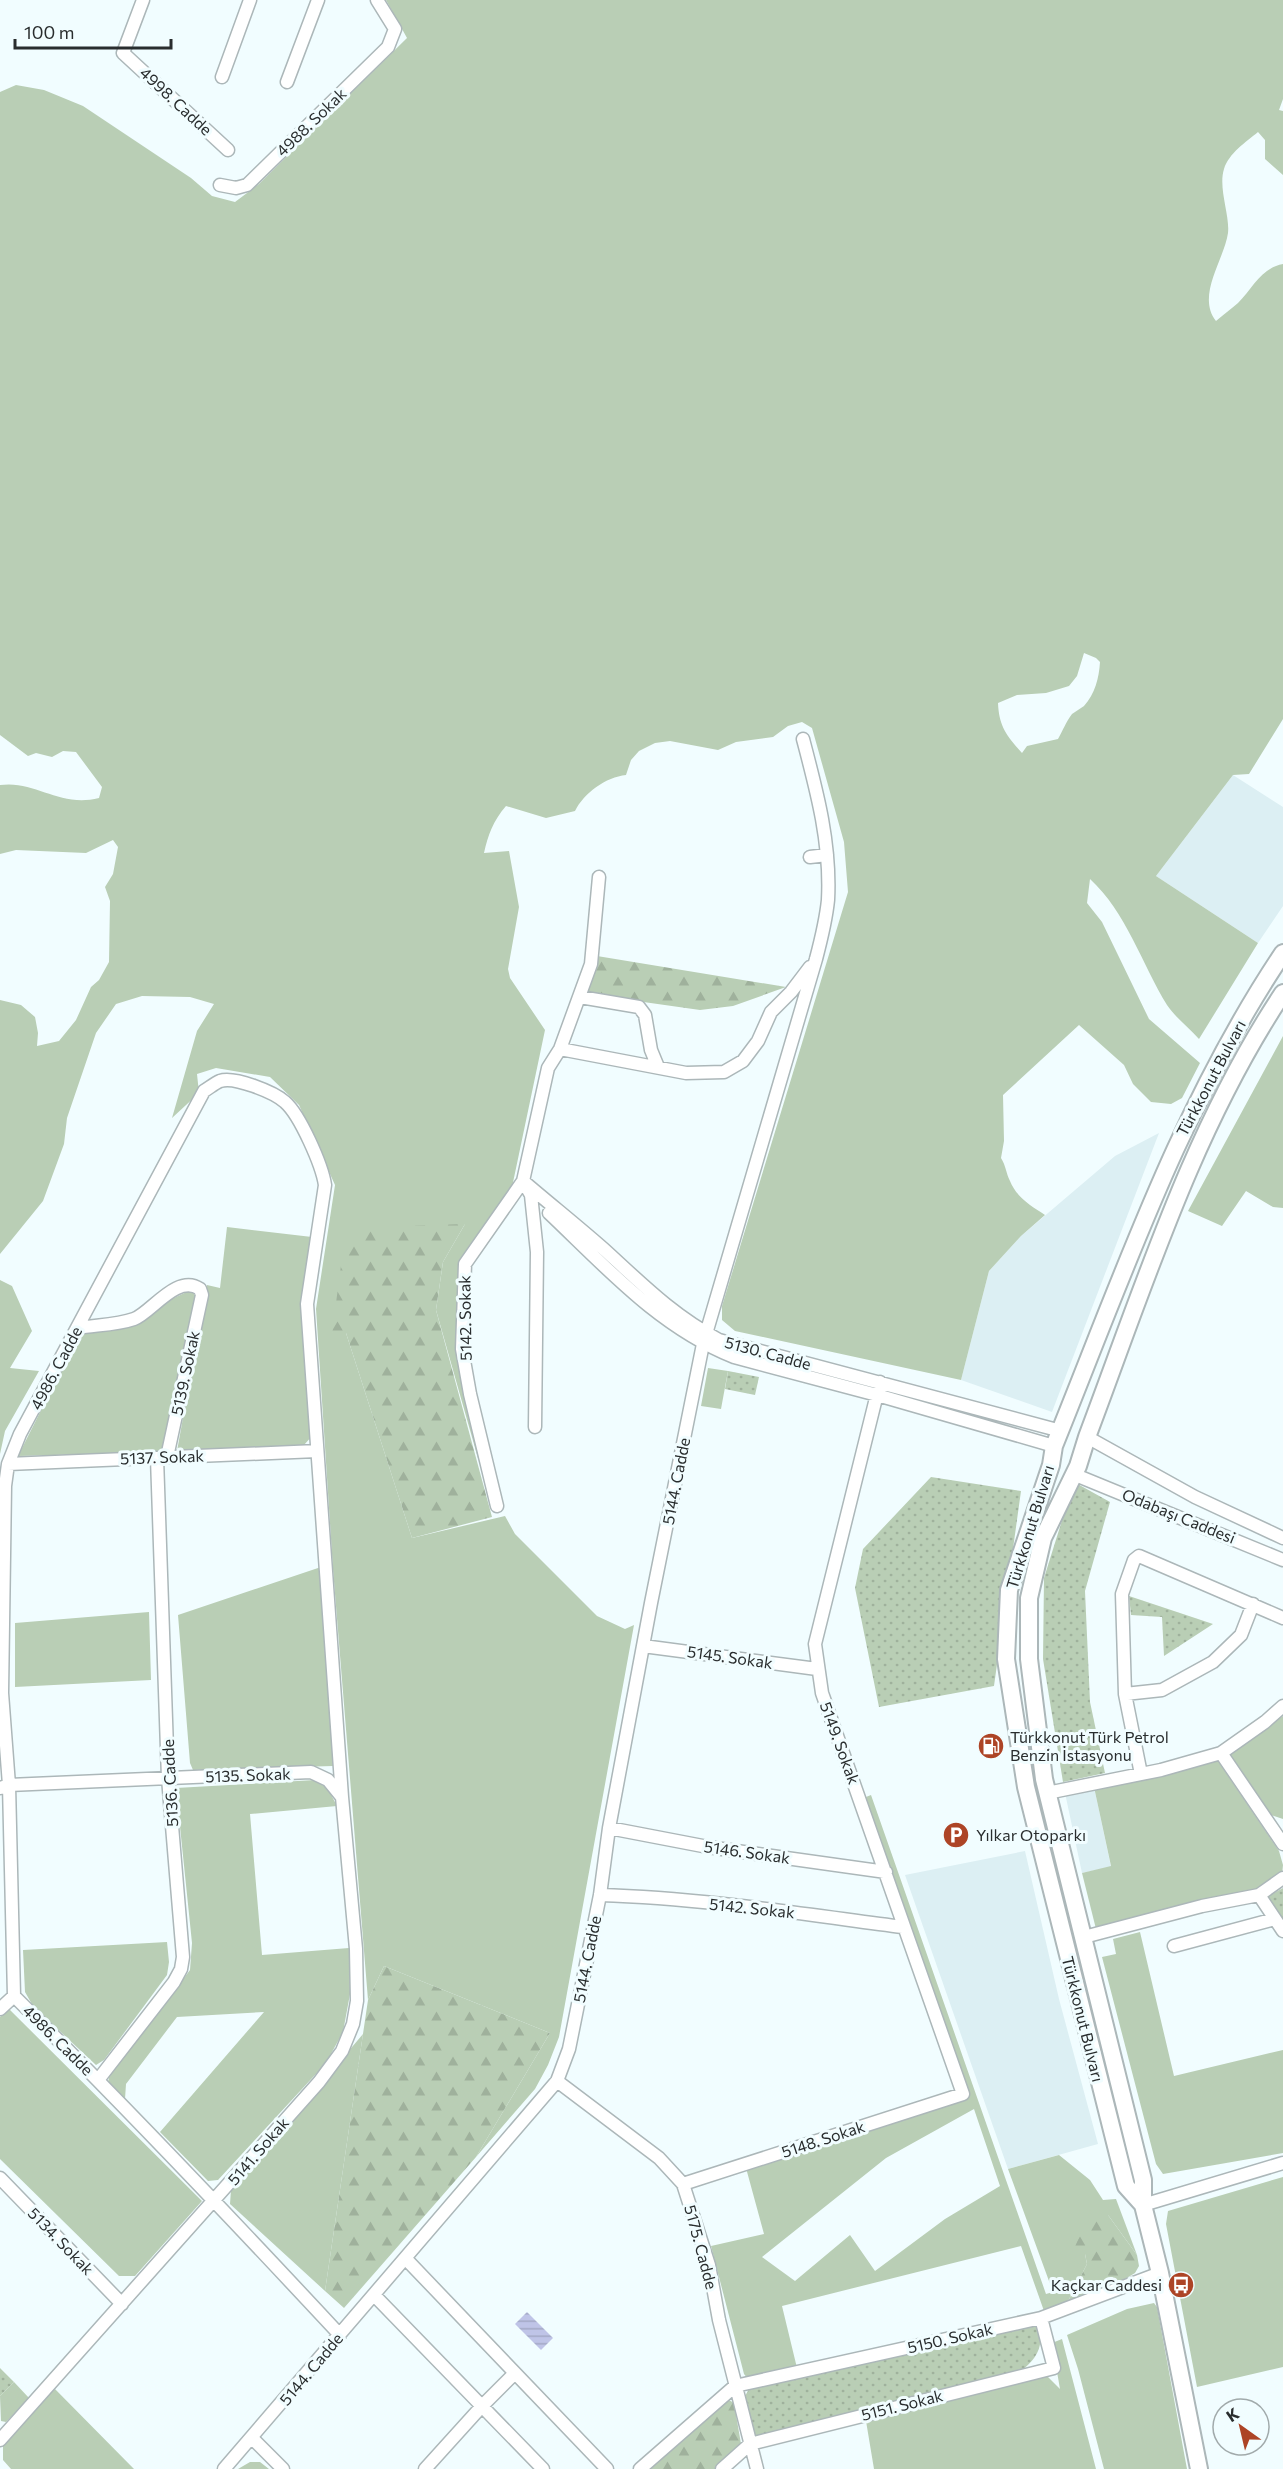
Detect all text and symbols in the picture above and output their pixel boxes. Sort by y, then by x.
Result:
scale bar [15,12,171,50]
text: 100 m [24,21,74,43]
street label: 4998. Cadde [136,62,216,139]
street label: 4988. Sokak [272,83,350,160]
street label: Türkkonut Bulvarı [1172,1016,1249,1139]
street label: 5142. Sokak [454,1275,475,1361]
street label: 4986. Cadde [26,1323,85,1413]
street label: 5139. Sokak [166,1328,203,1417]
street label: 5130. Cadde [723,1332,813,1373]
street label: 5144. Cadde [658,1436,693,1526]
street label: 5137. Sokak [120,1446,205,1467]
street label: Türkkonut Bulvarı [1002,1463,1057,1591]
street label: Odabaşı Caddesi [1120,1484,1239,1547]
street label: 5145. Sokak [686,1641,774,1672]
street label: 5149. Sokak [817,1699,864,1787]
place label: Türkkonut Türk Petrol Benzin İstasyonu [1010,1727,1169,1764]
fuel station icon: Türkkonut Türk Petrol Benzin İstasyonu [976,1731,1006,1761]
street label: 5136. Cadde [158,1739,181,1827]
street label: 5135. Sokak [205,1764,291,1785]
parking icon: Yılkar Otoparkı [941,1820,971,1850]
place label: Yılkar Otoparkı [976,1825,1086,1844]
street label: 5146. Sokak [703,1836,792,1867]
street label: 5142. Sokak [708,1894,796,1921]
street label: 5144. Cadde [569,1914,604,2004]
street label: Türkkonut Bulvarı [1059,1954,1108,2084]
street label: 4986. Cadde [19,2001,97,2079]
street label: 5141. Sokak [223,2113,292,2188]
street label: 5148. Sokak [779,2116,867,2161]
street label: 5134. Sokak [25,2203,98,2278]
street label: 5175. Cadde [681,2203,722,2291]
bus stop icon: Kaçkar Caddesi [1166,2270,1196,2300]
place label: Kaçkar Caddesi [1051,2275,1162,2294]
street label: 5150. Sokak [905,2318,995,2357]
street label: 5144. Cadde [275,2329,346,2409]
street label: 5151. Sokak [859,2385,945,2424]
north arrow [1211,2397,1271,2457]
text: K [1222,2403,1242,2425]

